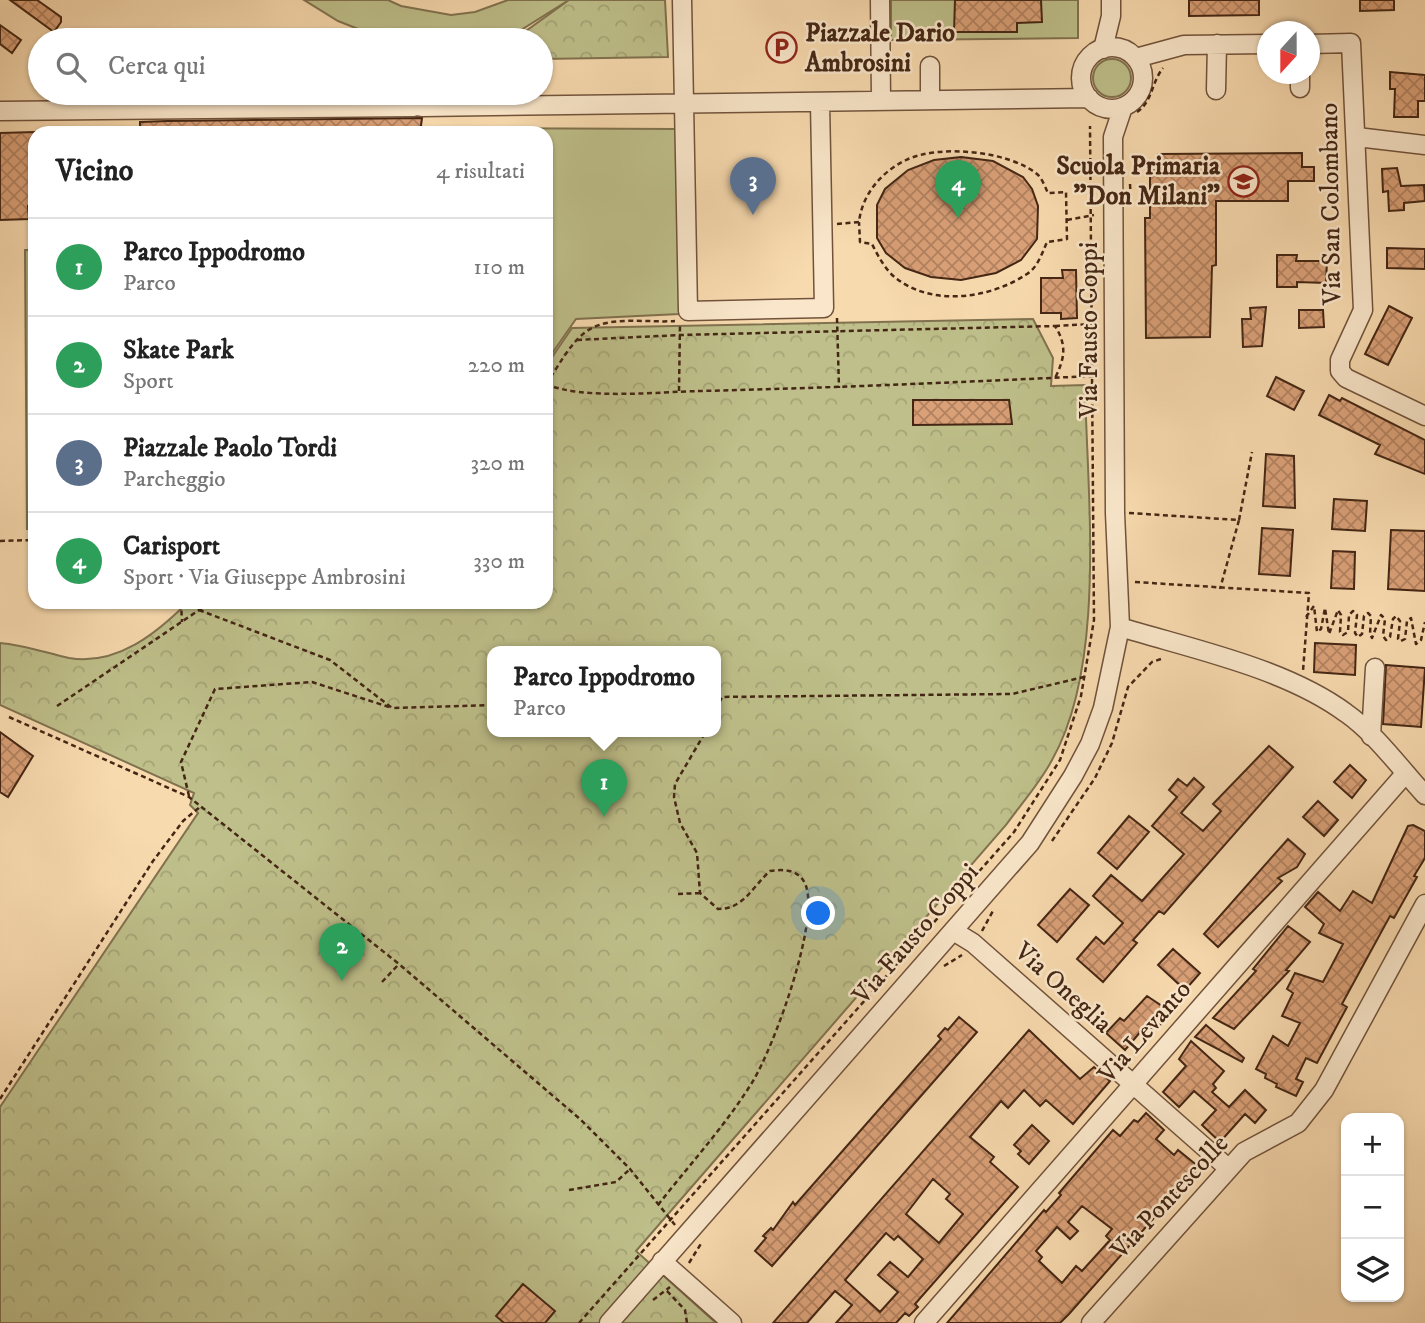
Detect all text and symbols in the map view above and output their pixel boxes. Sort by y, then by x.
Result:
place label: Piazzale Dario Ambrosini [804,17,955,80]
north arrow [1257,21,1320,84]
search box [28,28,553,105]
parking icon: Piazzale Dario Ambrosini [765,31,799,65]
icon: search [52,48,90,86]
text: Cerca qui [108,50,206,83]
street label: Via San Colombano [1313,103,1349,306]
place label: Scuola Primaria "Don Milani" [1056,150,1221,213]
text: Vicino [56,153,133,190]
text: 4 risultati [436,157,525,186]
pin: 3 [730,157,776,215]
pin: 4 [935,160,981,218]
school or university icon: Scuola Primaria "Don Milani" [1226,164,1260,198]
text: Parco Ippodromo [123,236,305,269]
street label: Via Fausto Coppi [1073,242,1106,419]
text: 1 [75,253,83,282]
text: 110 m [474,253,525,282]
text: Parco [123,269,176,298]
text: Skate Park [123,334,234,367]
text: 2 [73,351,85,380]
text: 220 m [468,351,525,380]
text: Sport [123,367,174,396]
text: Piazzale Paolo Tordi [123,432,337,465]
text: 3 [75,449,83,478]
text: 320 m [471,449,525,478]
text: Parcheggio [123,465,226,494]
text: Carisport [123,530,220,563]
text: 4 [72,547,86,576]
text: 330 m [473,547,525,576]
text: Sport · Via Giuseppe Ambrosini [123,563,406,592]
popup [487,646,721,737]
text: Parco Ippodromo [513,661,695,694]
text: Parco [513,694,566,723]
pin: 1 [581,759,627,817]
street label: Via Fausto Coppi [845,857,986,1012]
your location [801,896,835,930]
pin: 2 [319,923,365,981]
street label: Via Oneglia [1006,935,1119,1041]
street label: Via Levanto [1091,974,1199,1091]
map controls [1341,1113,1404,1302]
button: + [1341,1113,1404,1176]
street label: Via Pontescolle [1103,1128,1236,1267]
button: − [1341,1176,1404,1239]
button: layers [1341,1239,1404,1302]

